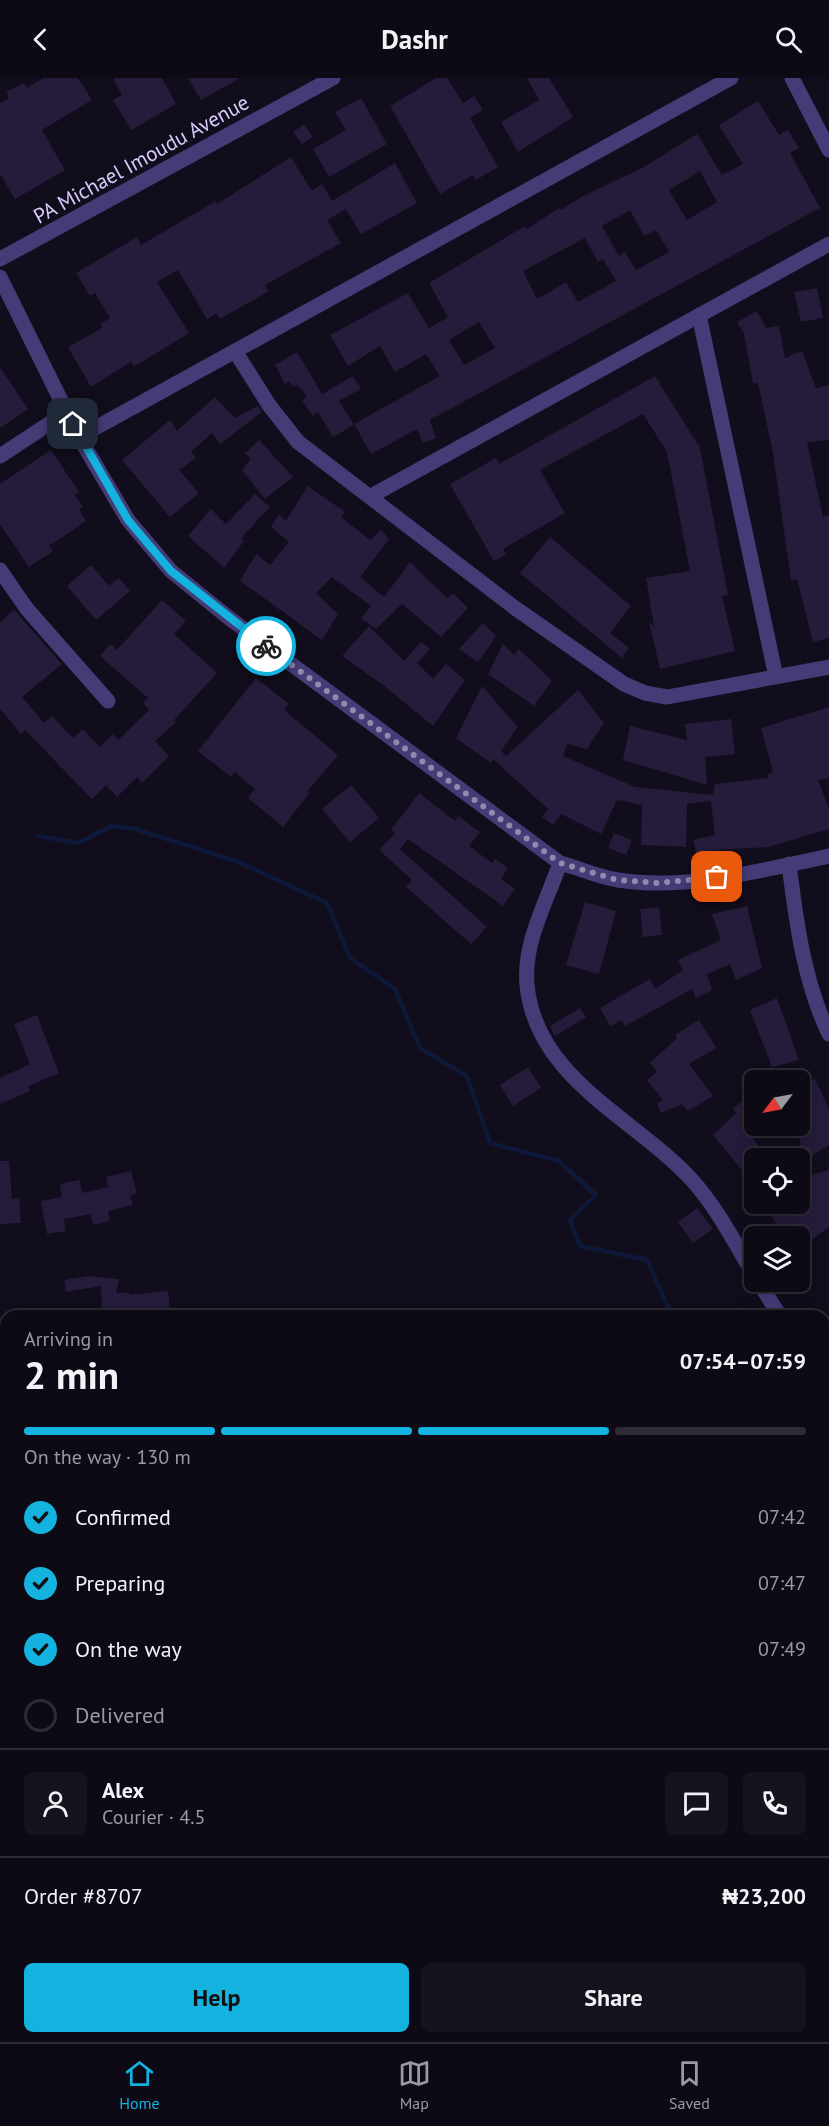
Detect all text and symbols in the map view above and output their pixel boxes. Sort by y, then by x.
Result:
text: Dashr [381,22,448,56]
icon: back [24,23,57,56]
icon: search [772,23,805,56]
street label: PA Michael Imoudu Avenue [28,88,254,230]
pin [47,398,98,449]
icon: home [56,407,89,440]
courier [236,616,296,676]
icon: bike [250,630,283,663]
pin [691,851,742,902]
icon: bag [700,860,733,893]
north arrow [744,1070,810,1136]
map controls [744,1070,810,1292]
button: locate [744,1148,810,1214]
button: layers [744,1226,810,1292]
text: Arriving in [24,1326,113,1352]
text: 07:54–07:59 [680,1347,806,1375]
text: 2 min [24,1349,119,1400]
text: On the way · 130 m [24,1444,191,1470]
icon: check [24,1501,57,1534]
text: Confirmed [75,1503,171,1531]
text: 07:42 [758,1504,806,1530]
icon: check [24,1567,57,1600]
text: Preparing [75,1569,165,1597]
text: 07:47 [758,1570,806,1596]
icon: check [24,1633,57,1666]
text: On the way [75,1635,182,1663]
text: 07:49 [758,1636,806,1662]
text: Delivered [75,1701,165,1729]
button: person [24,1772,87,1835]
button: chat [665,1772,728,1835]
button: phone [743,1772,806,1835]
text: Alex [102,1776,144,1804]
text: Courier · 4.5 [102,1804,205,1830]
text: Order #8707 [24,1882,143,1910]
text: ₦23,200 [722,1882,806,1910]
button: Help [24,1963,409,2032]
button: Share [421,1963,806,2032]
tab: Home [119,2057,160,2113]
tab: Map [398,2057,431,2113]
tab: Saved [669,2057,710,2113]

